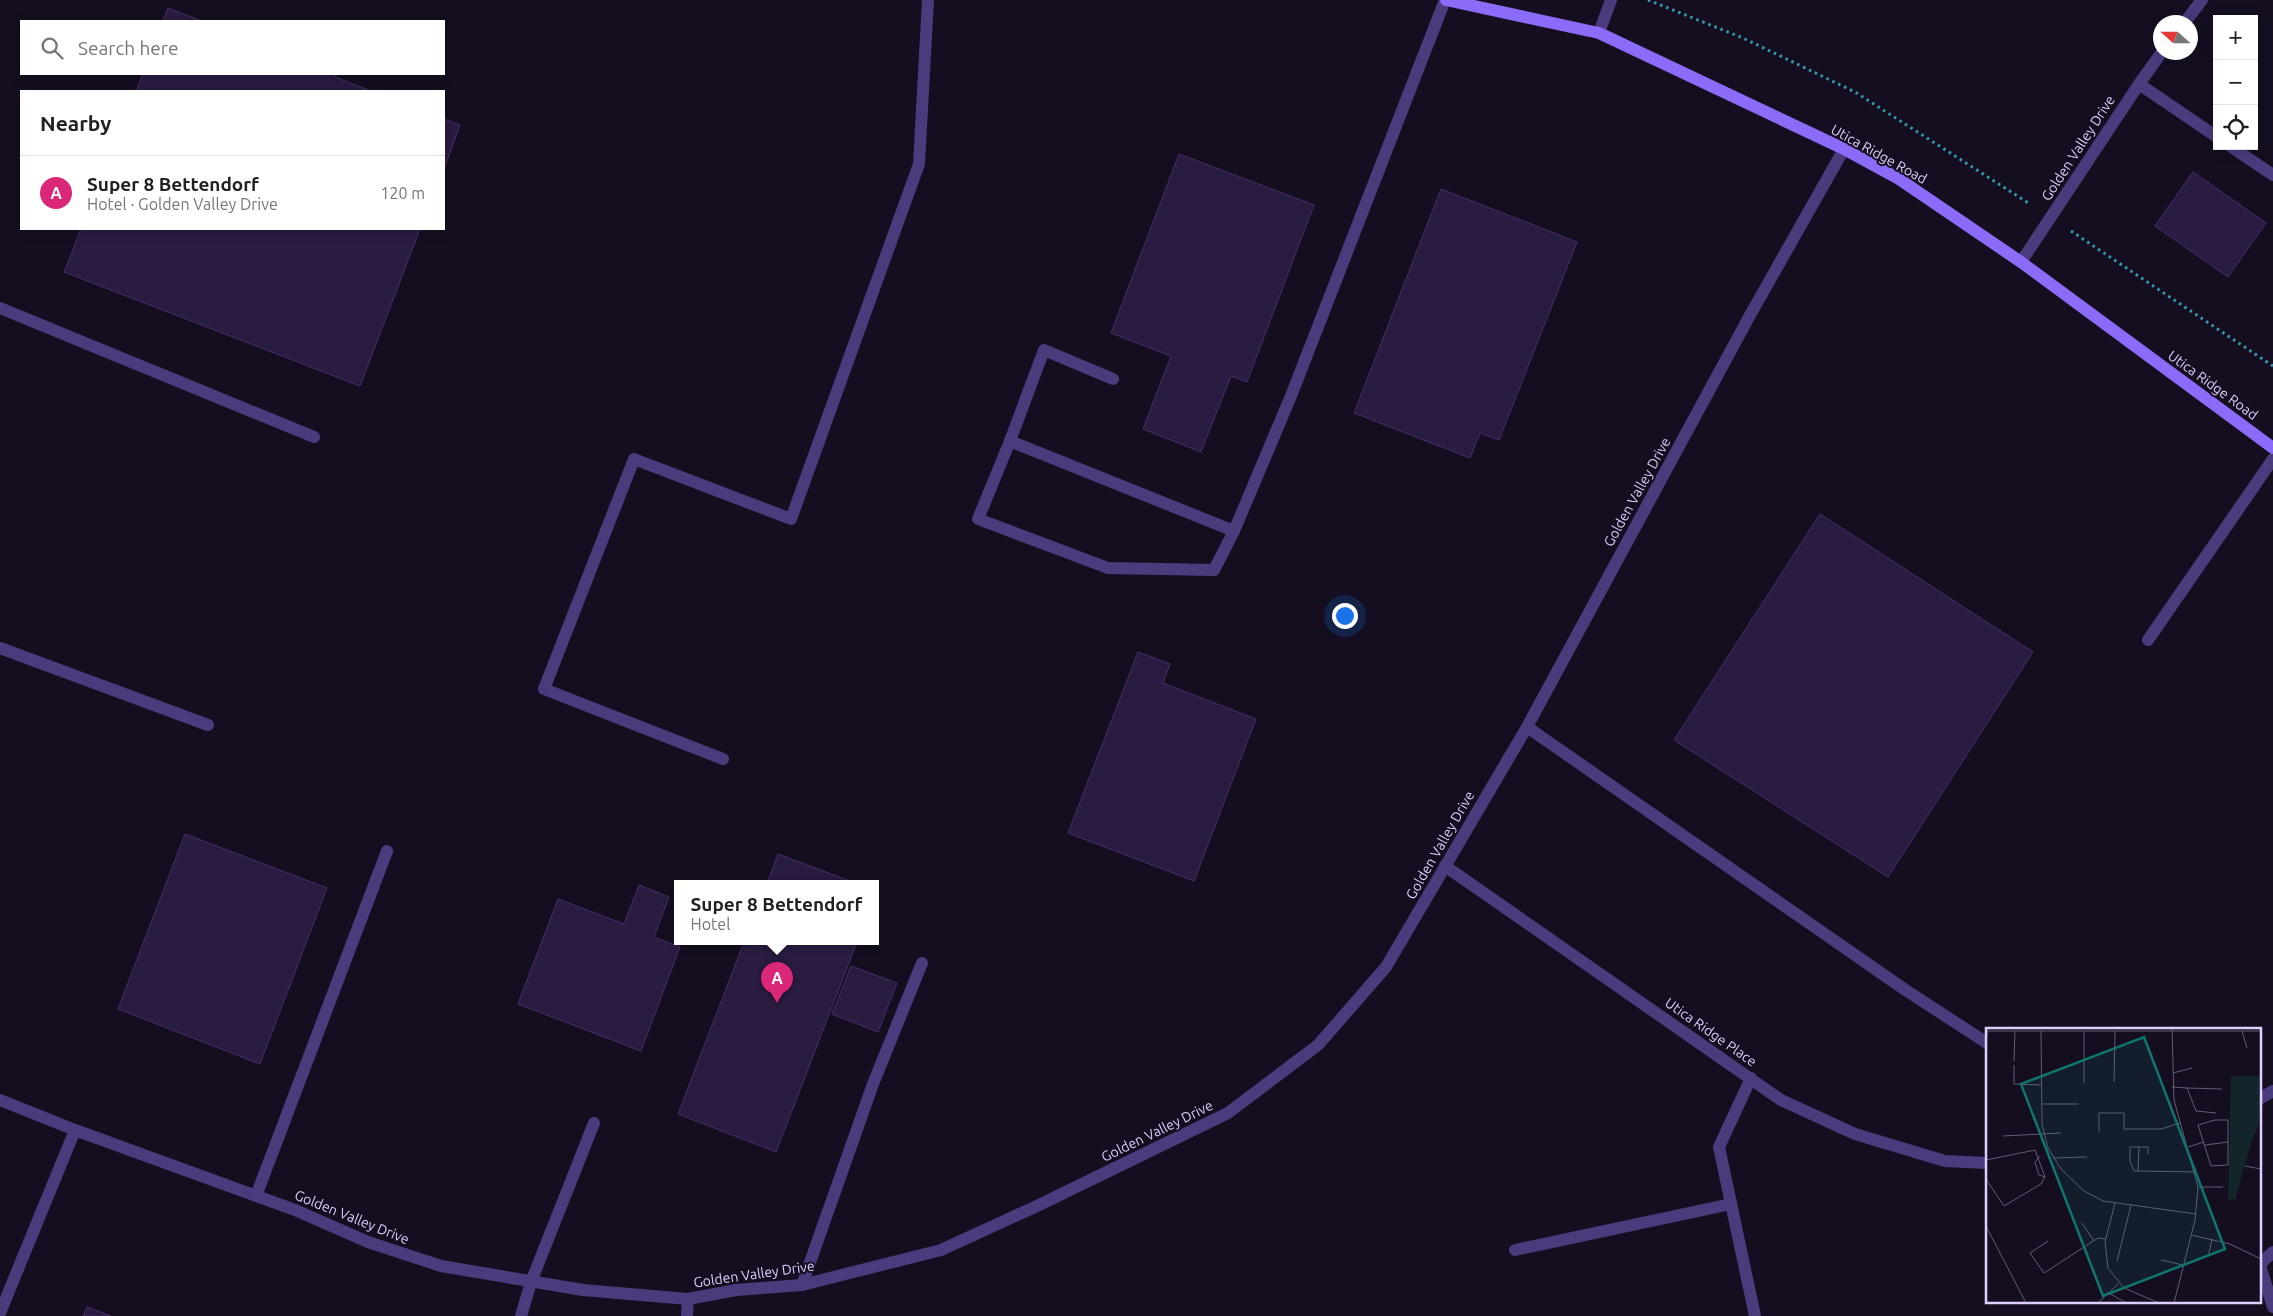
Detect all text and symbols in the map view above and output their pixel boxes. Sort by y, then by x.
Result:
north arrow [2153,15,2198,60]
map controls [2213,15,2258,150]
button: + [2213,15,2258,60]
search box [20,20,445,75]
icon: search [38,34,66,62]
text: Search here [78,37,178,59]
button: − [2213,60,2258,105]
street label: Golden Valley Drive [2038,92,2118,204]
button: locate [2213,105,2258,150]
text: Nearby [40,111,111,135]
street label: Utica Ridge Road [1828,121,1930,187]
text: Super 8 Bettendorf [87,173,259,195]
text: A [50,184,62,202]
text: 120 m [380,184,425,202]
text: Hotel · Golden Valley Drive [87,195,278,213]
street label: Utica Ridge Road [2165,347,2261,423]
street label: Golden Valley Drive [1600,435,1674,549]
your location [1332,603,1358,629]
street label: Golden Valley Drive [1403,788,1477,902]
popup [674,880,879,945]
text: Super 8 Bettendorf [691,893,862,915]
text: Hotel [691,915,730,933]
pin: A [761,962,793,1003]
street label: Utica Ridge Place [1662,994,1760,1070]
inset map [1986,1028,2260,1304]
street label: Golden Valley Drive [1099,1097,1215,1165]
street label: Golden Valley Drive [292,1187,412,1247]
street label: Golden Valley Drive [692,1258,816,1290]

